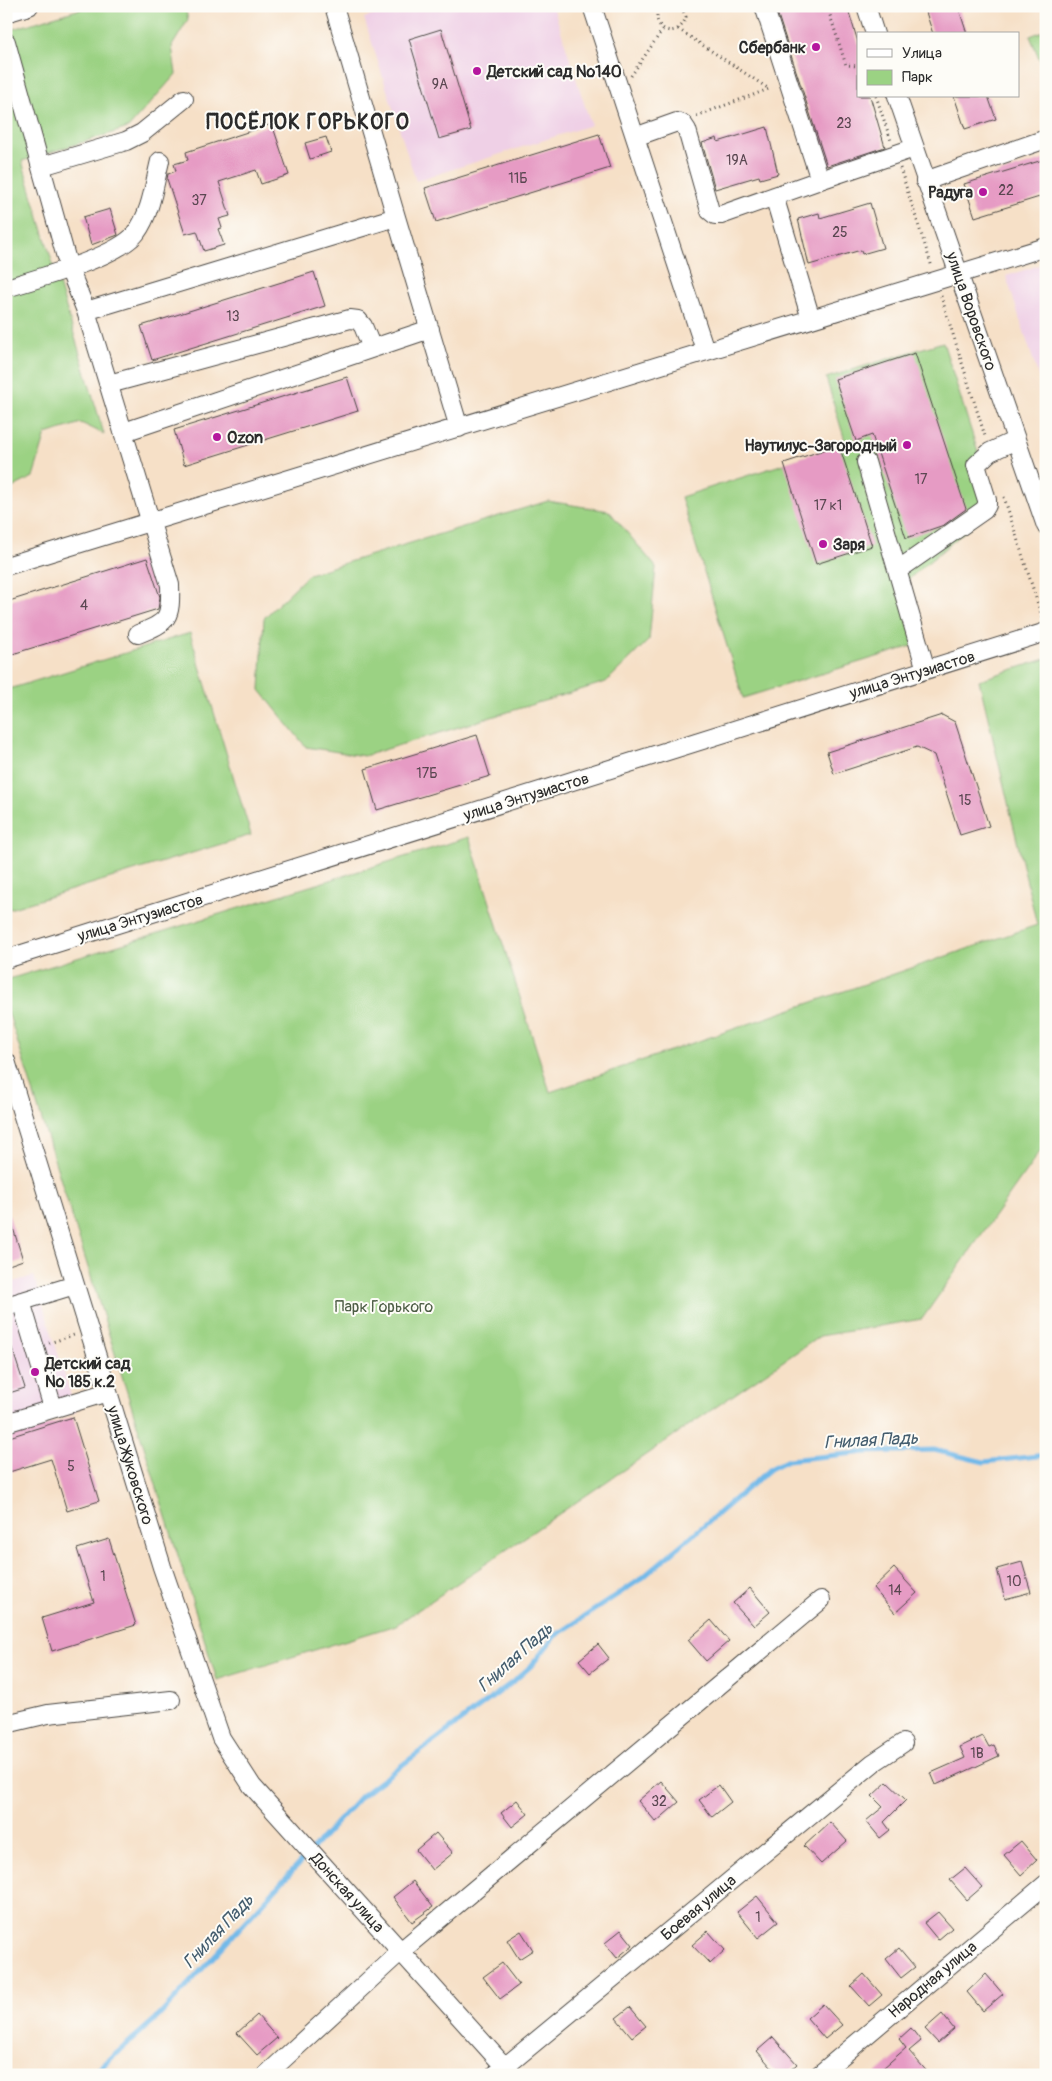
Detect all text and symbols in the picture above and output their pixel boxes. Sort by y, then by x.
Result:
legend [857,32,1020,98]
place label: Сбербанк [739,38,806,58]
marker: Сбербанк [810,41,822,53]
text: Улица [902,44,942,63]
place label: Детский сад №140 [486,62,622,82]
marker: Детский сад №140 [471,65,483,77]
text: Парк [902,68,933,87]
house number: 9А [432,76,448,93]
district label: ПОСЁЛОК ГОРЬКОГО [206,109,410,136]
house number: 23 [836,115,852,132]
house number: 19А [726,152,748,169]
house number: 11Б [508,170,528,187]
house number: 22 [998,182,1014,199]
place label: Радуга [928,183,974,203]
marker: Радуга [977,186,989,198]
house number: 37 [191,192,207,209]
house number: 25 [832,224,848,241]
street label: улица Воровского [941,248,1001,374]
house number: 13 [226,308,240,325]
place label: Ozon [227,428,263,448]
marker: Ozon [211,431,223,443]
place label: Наутилус-Загородный [744,436,897,456]
marker: Наутилус-Загородный [901,439,913,451]
house number: 17 [915,471,928,488]
house number: 17 к1 [814,497,842,514]
place label: Заря [833,535,866,555]
marker: Заря [817,538,829,550]
house number: 4 [80,597,88,614]
street label: улица Энтузиастов [846,646,978,704]
house number: 17Б [416,765,438,782]
street label: улица Энтузиастов [460,768,592,826]
house number: 15 [958,792,972,809]
street label: улица Энтузиастов [74,889,206,947]
park label: Парк Горького [335,1297,434,1317]
place label: Детский сад № 185 к.2 [44,1354,131,1392]
marker: Детский сад № 185 к.2 [29,1366,41,1378]
street label: улица Жуковского [102,1402,158,1528]
water label: Гнилая Падь [823,1427,919,1454]
house number: 5 [67,1458,75,1475]
house number: 1 [100,1568,106,1585]
house number: 10 [1006,1573,1022,1590]
house number: 14 [888,1582,902,1599]
water label: Гнилая Падь [473,1617,559,1697]
house number: 1В [970,1745,984,1762]
house number: 32 [651,1793,667,1810]
street label: Донская улица [305,1848,388,1937]
street label: Боевая улица [657,1870,740,1945]
water label: Гнилая Падь [178,1889,259,1974]
house number: 1 [755,1909,761,1926]
street label: Народная улица [884,1937,981,2023]

